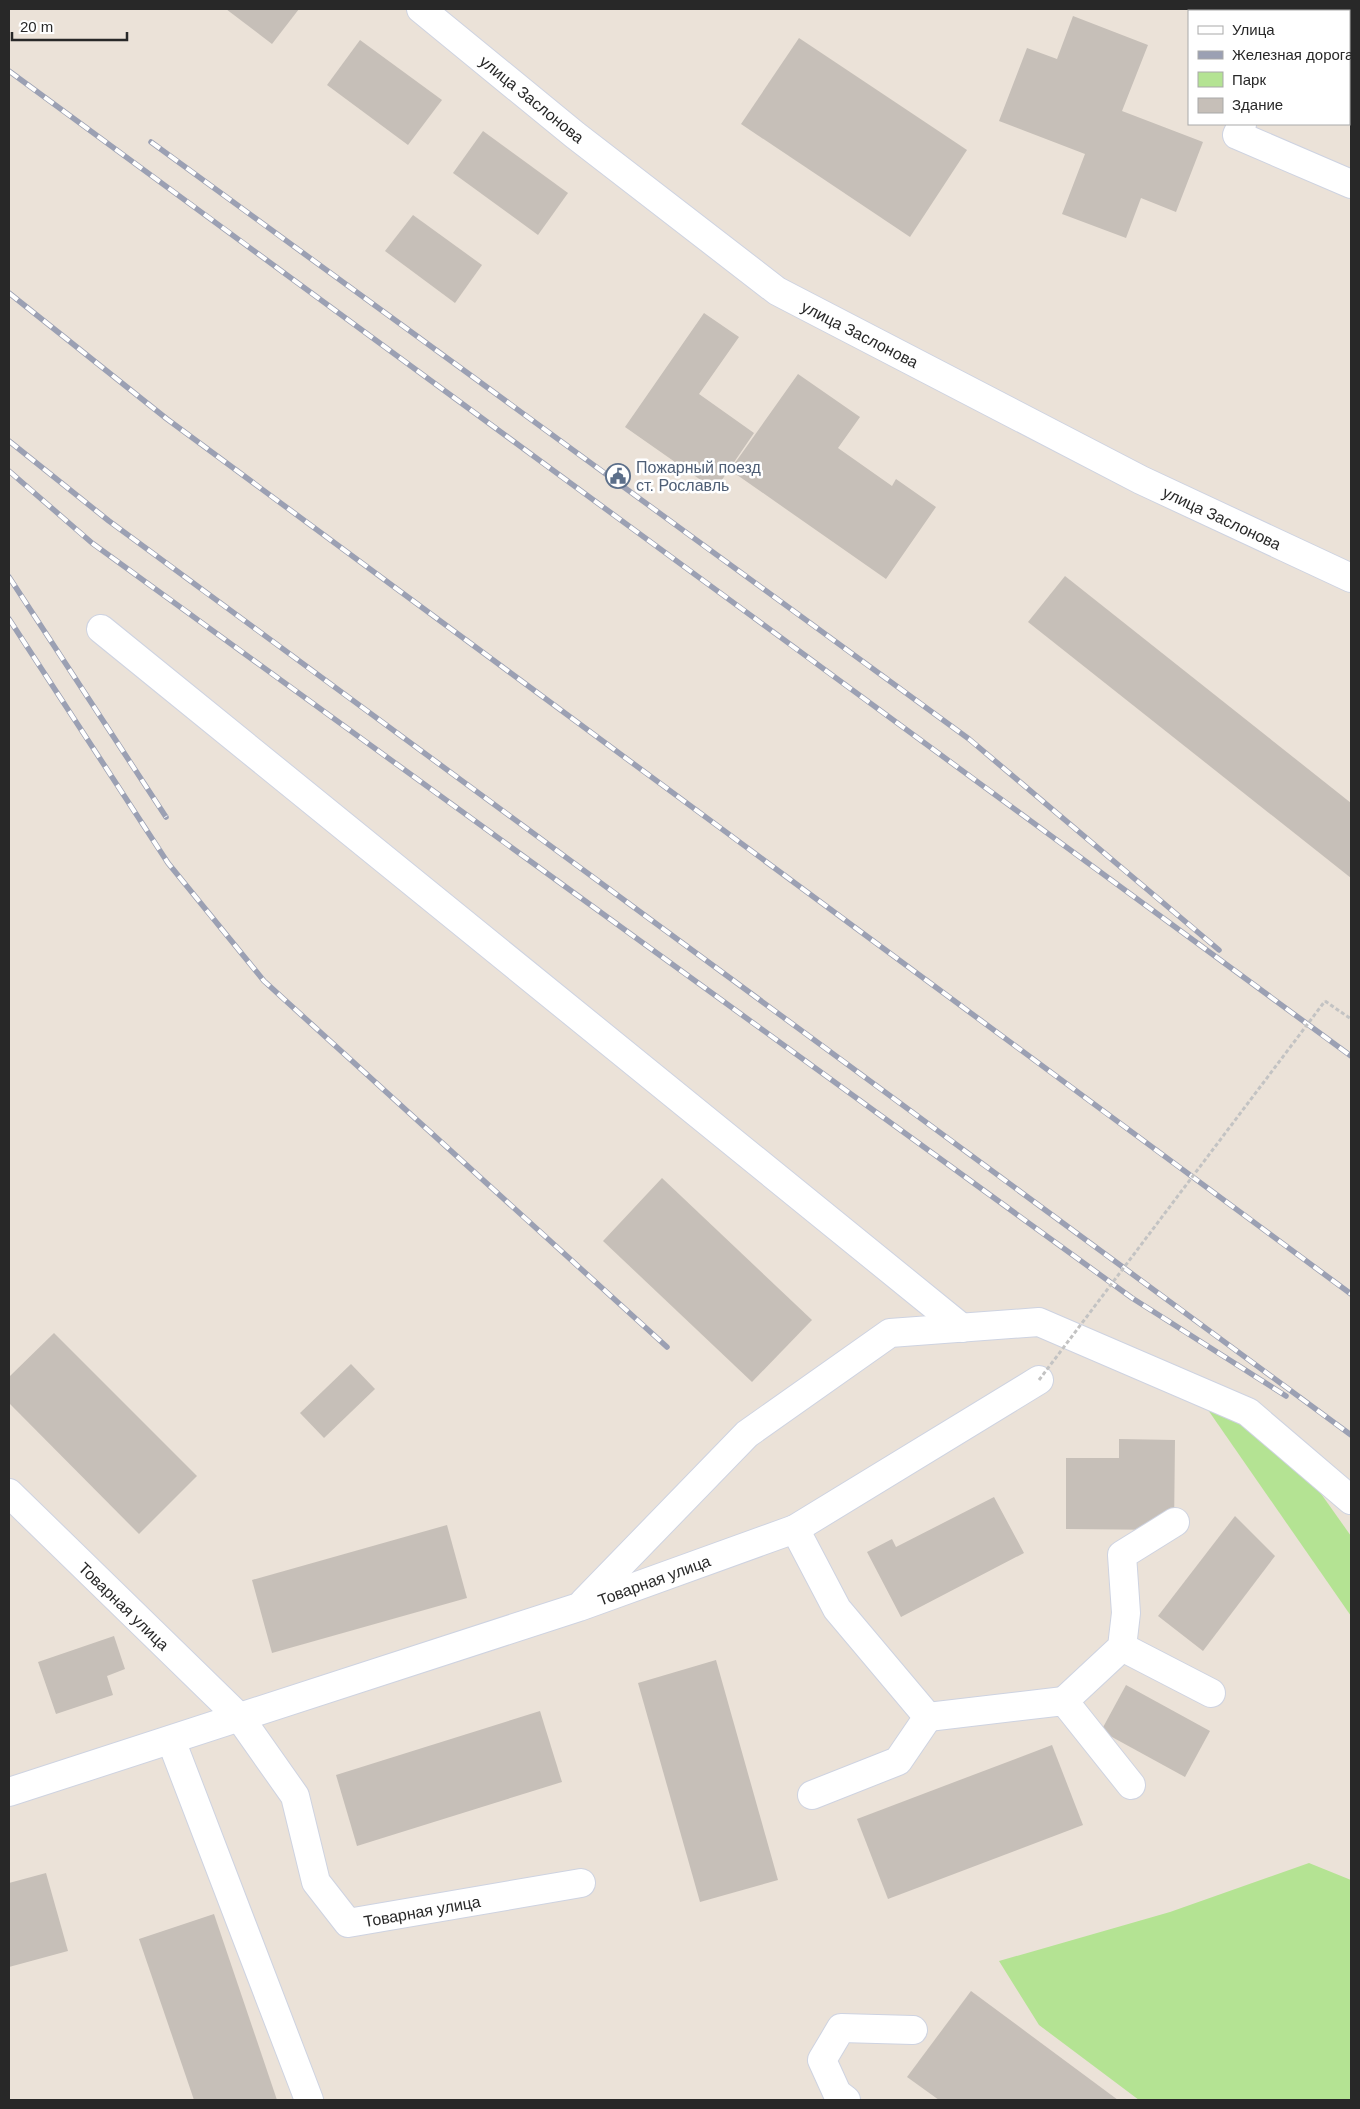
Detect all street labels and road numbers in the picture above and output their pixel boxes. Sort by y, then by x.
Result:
street label: улица Заслонова [476,52,587,146]
street label: улица Заслонова [799,298,921,371]
street label: улица Заслонова [1160,484,1284,553]
street label: Товарная улица [596,1552,713,1609]
street label: Товарная улица [75,1559,172,1654]
street label: Товарная улица [362,1893,482,1930]

